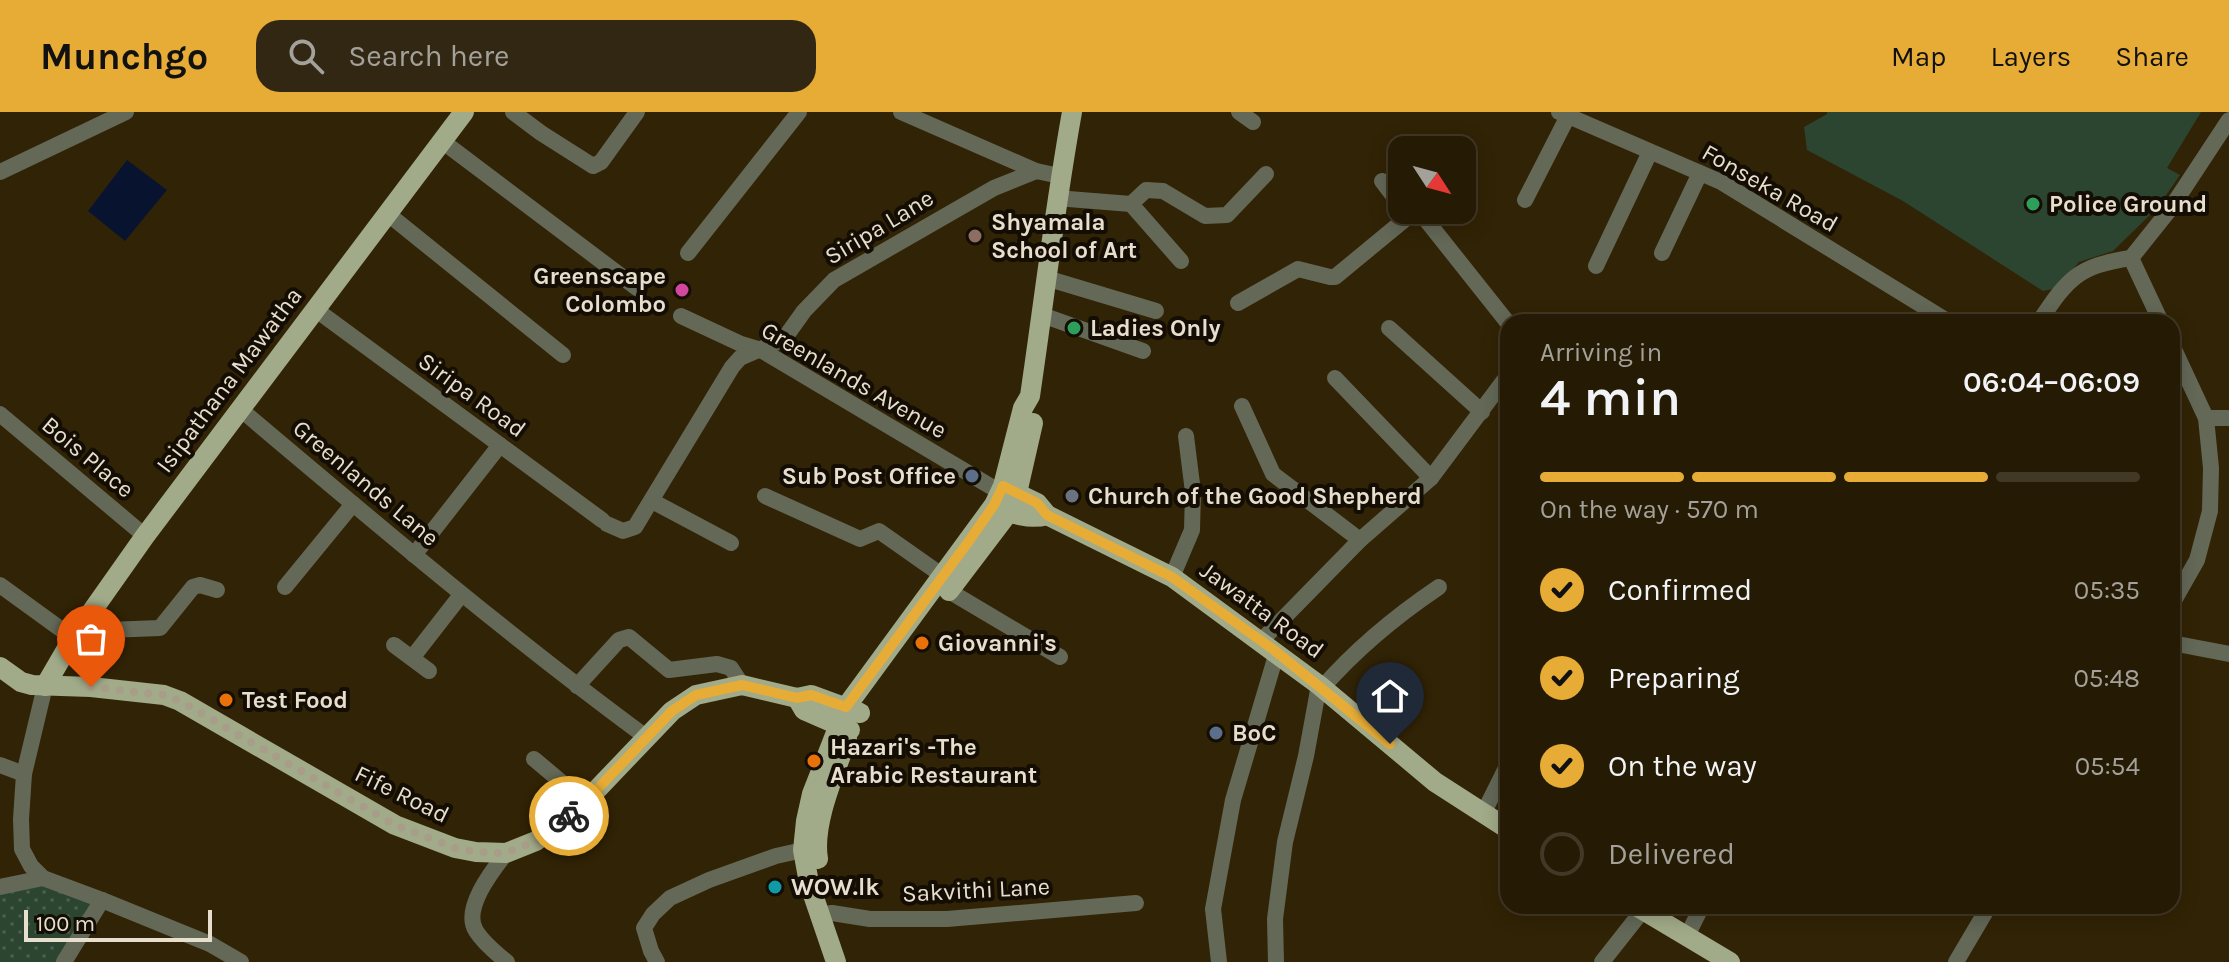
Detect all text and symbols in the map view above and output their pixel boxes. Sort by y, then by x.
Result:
search box [256,20,816,92]
text: Munchgo [40,34,208,79]
icon: search [284,34,328,78]
text: Search here [348,38,510,74]
text: Map [1891,40,1946,73]
text: Layers [1990,40,2071,73]
text: Share [2115,40,2189,73]
north arrow [1388,136,1476,224]
map controls [1388,136,1476,224]
street label: Fonseka Road [1697,138,1843,238]
street label: Siripa Lane [820,184,938,270]
place label: Police Ground [2049,190,2207,218]
marker: Police Ground [2024,195,2042,213]
place label: Shyamala School of Art [991,208,1137,264]
marker: Shyamala School of Art [966,227,984,245]
place label: Greenscape Colombo [533,262,666,318]
marker: Greenscape Colombo [673,281,691,299]
street label: Isipathana Mawatha [150,282,308,478]
place label: Ladies Only [1090,314,1221,342]
street label: Greenlands Avenue [756,316,952,444]
marker: Ladies Only [1065,319,1083,337]
text: Arriving in [1540,337,1662,368]
street label: Siripa Road [413,347,531,443]
text: 06:04–06:09 [1963,364,2140,400]
text: 4 min [1540,367,1681,428]
street label: Bois Place [36,410,140,504]
street label: Greenlands Lane [287,414,445,552]
place label: Sub Post Office [782,462,956,490]
marker: Sub Post Office [963,467,981,485]
place label: Church of the Good Shepherd [1088,482,1422,510]
marker: Church of the Good Shepherd [1063,487,1081,505]
text: On the way · 570 m [1540,494,1759,525]
street label: Jawatta Road [1195,556,1329,664]
icon: check [1540,568,1584,612]
text: Confirmed [1608,572,1752,608]
text: 05:35 [2074,575,2140,606]
pin [57,605,125,687]
icon: bag [69,617,113,661]
place label: Giovanni's [938,629,1057,657]
marker: Giovanni's [913,634,931,652]
icon: check [1540,656,1584,700]
text: Preparing [1608,660,1740,696]
pin [1356,662,1424,744]
text: 05:48 [2073,663,2140,694]
icon: home [1368,674,1412,718]
place label: Test Food [242,686,348,714]
marker: Test Food [217,691,235,709]
place label: BoC [1232,719,1276,747]
marker: BoC [1207,724,1225,742]
place label: Hazari's -The Arabic Restaurant [830,733,1037,789]
icon: check [1540,744,1584,788]
text: On the way [1608,748,1757,784]
text: 05:54 [2075,751,2140,782]
marker: Hazari's -The Arabic Restaurant [805,752,823,770]
street label: Fife Road [350,759,454,829]
courier [529,776,609,856]
icon: bike [547,794,591,838]
text: Delivered [1608,836,1735,872]
street label: Sakvithi Lane [901,872,1051,908]
place label: WOW.lk [791,873,879,901]
marker: WOW.lk [766,878,784,896]
scale bar [24,906,212,942]
text: 100 m [36,911,95,937]

